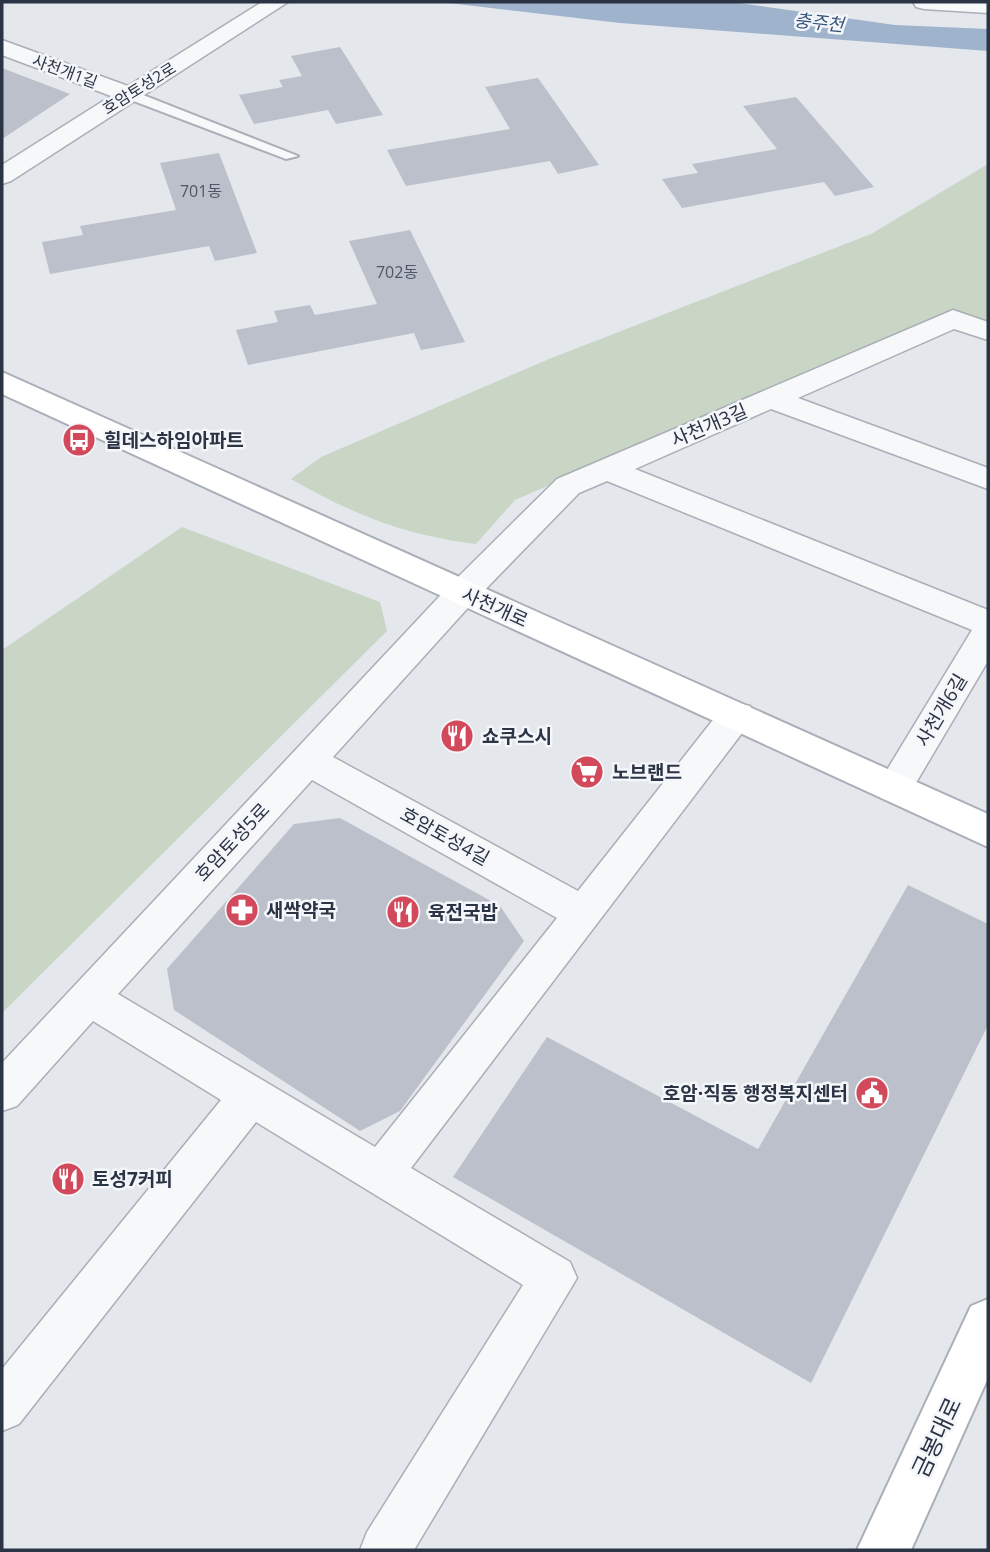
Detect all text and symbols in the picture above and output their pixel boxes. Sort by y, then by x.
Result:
water label: 충주천 [793,7,847,37]
street label: 사천개1길 [29,49,101,93]
street label: 호암토성2로 [98,57,180,119]
house number: 701동 [180,180,222,202]
house number: 702동 [376,261,418,283]
street label: 사천개3길 [667,397,751,453]
bus stop icon: 힐데스하임아파트 [60,421,98,459]
place label: 힐데스하임아파트 [104,427,244,453]
street label: 사천개로 [458,581,532,633]
street label: 사천개6길 [909,669,973,751]
restaurant icon: 쇼쿠스시 [438,717,476,755]
place label: 쇼쿠스시 [482,723,552,749]
supermarket icon: 노브랜드 [568,753,606,791]
place label: 노브랜드 [612,759,682,785]
street label: 호암토성5로 [189,797,275,887]
street label: 호암토성4길 [396,801,494,871]
pharmacy icon: 새싹약국 [223,891,261,929]
restaurant icon: 육전국밥 [384,893,422,931]
place label: 새싹약국 [266,897,336,923]
place label: 육전국밥 [428,899,498,925]
public building icon: 호암·직동 행정복지센터 [853,1074,891,1112]
place label: 호암·직동 행정복지센터 [663,1080,848,1106]
restaurant icon: 토성7커피 [49,1160,87,1198]
place label: 토성7커피 [92,1166,173,1192]
street label: 금봉대로 [904,1392,968,1482]

